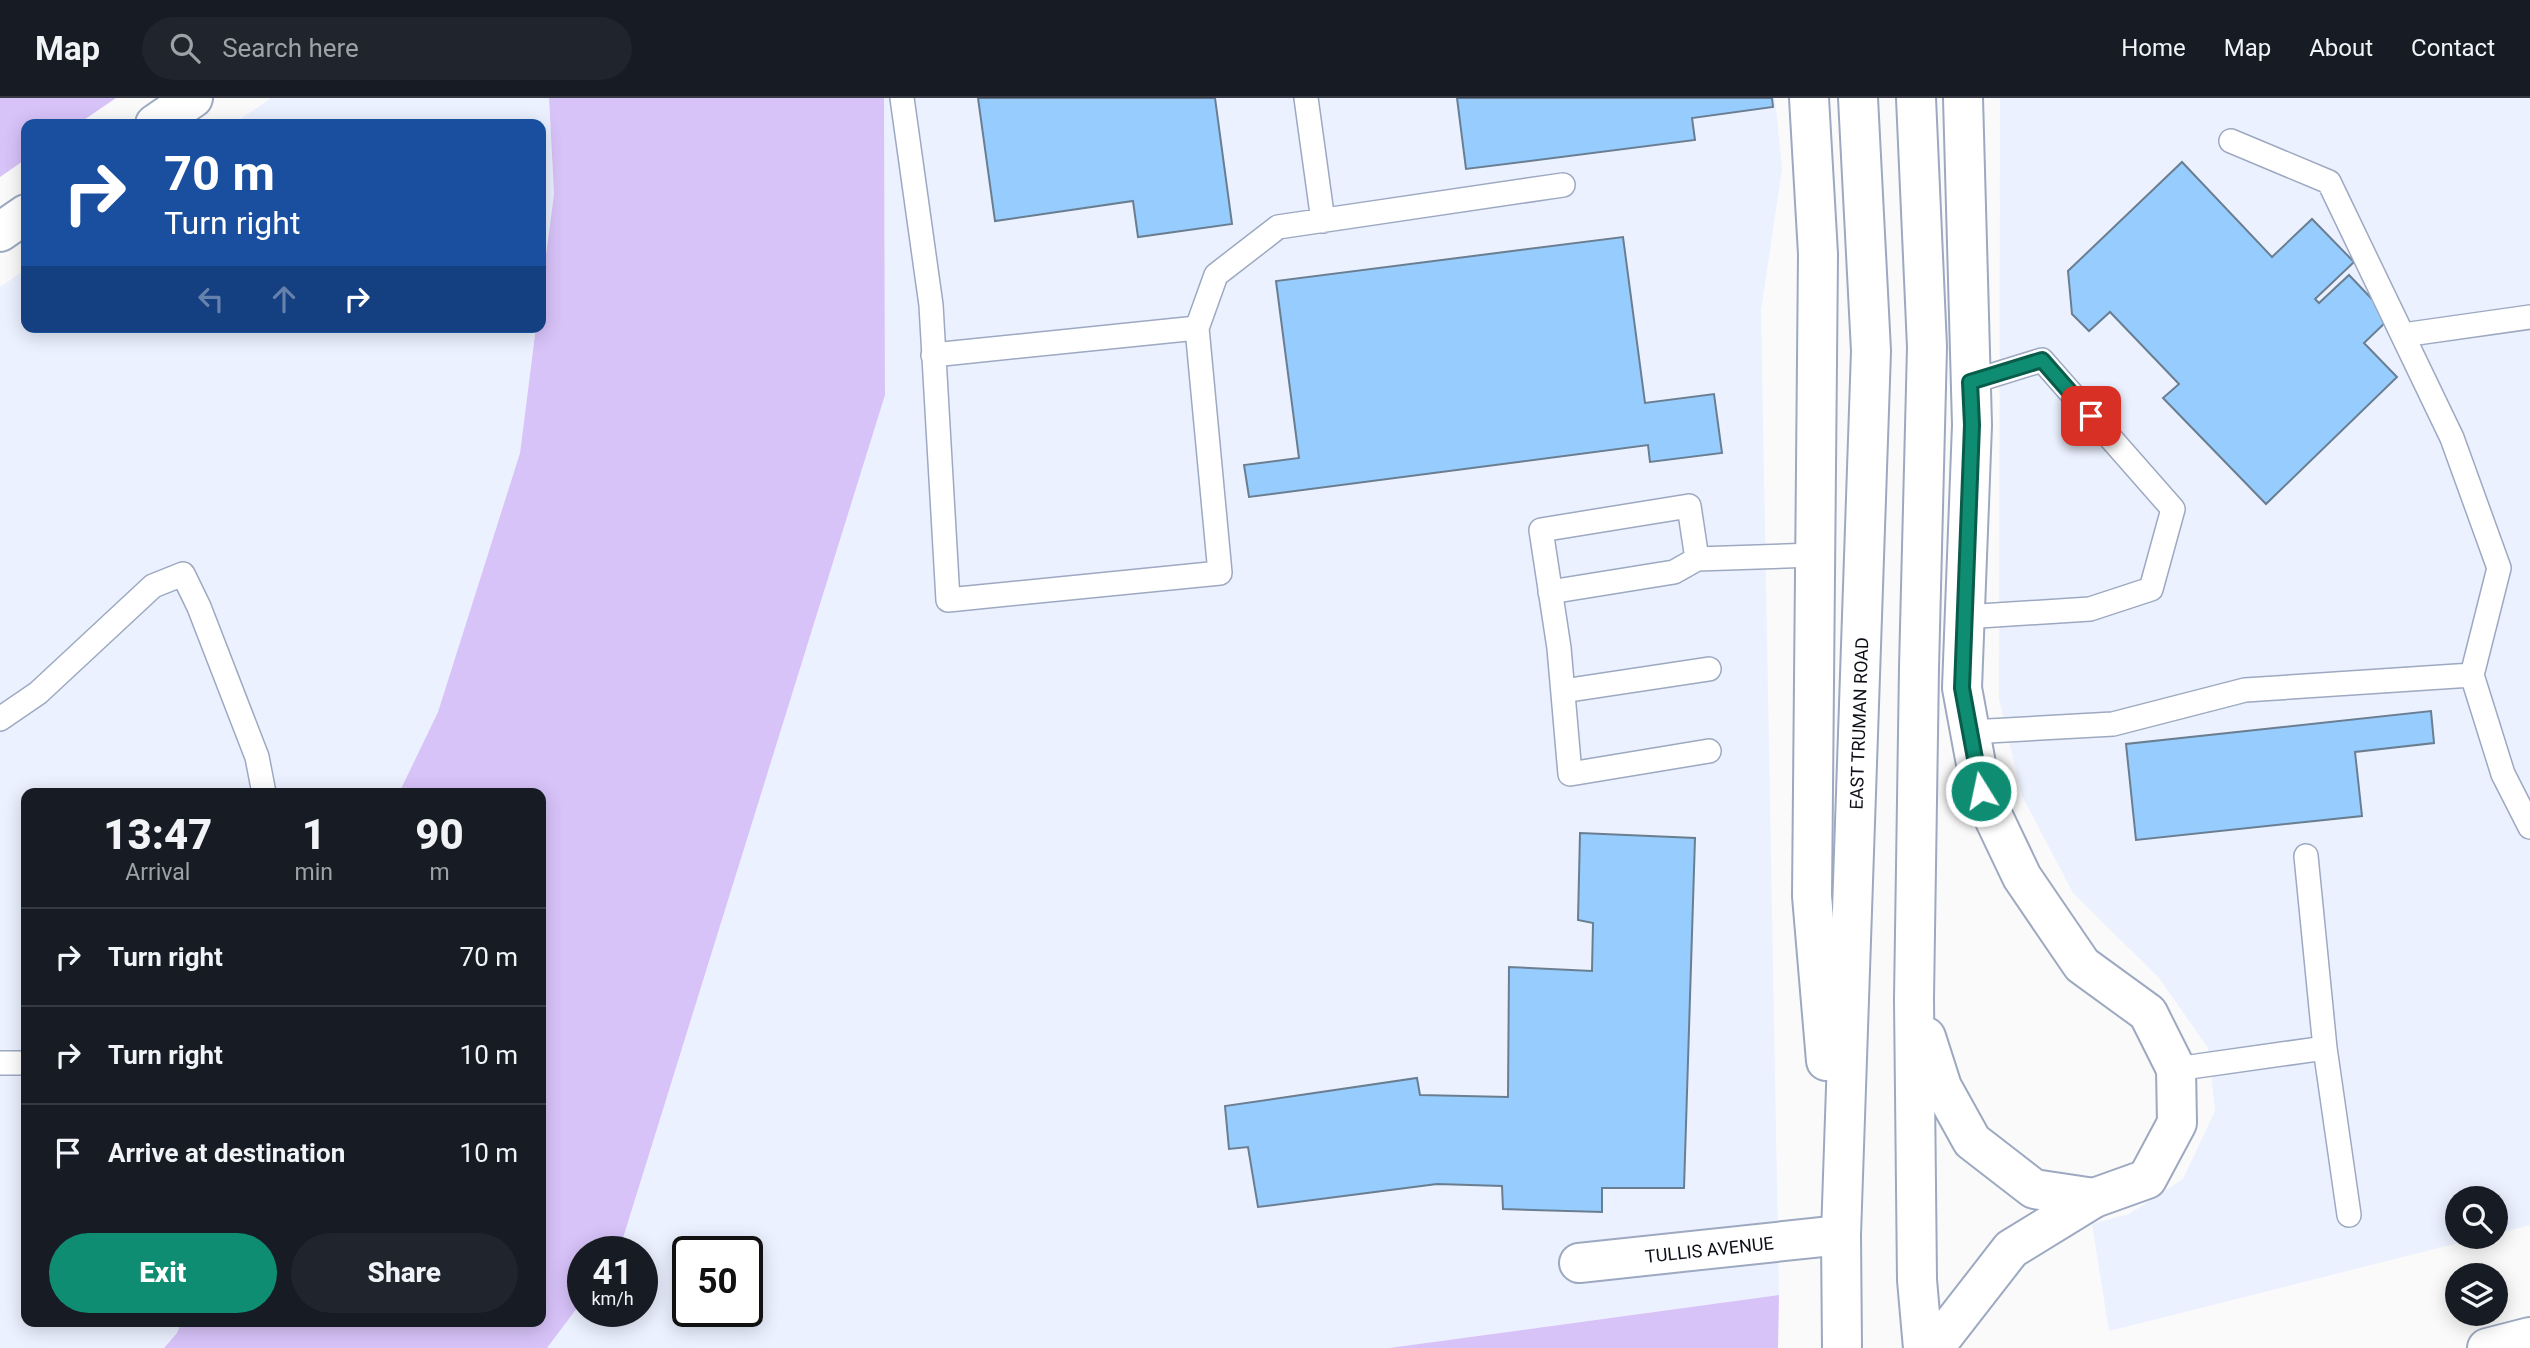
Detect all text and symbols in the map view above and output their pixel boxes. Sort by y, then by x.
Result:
search box [142,17,632,80]
text: Map [35,29,100,68]
icon: search [166,29,204,67]
text: Search here [222,33,359,63]
text: Home [2121,34,2186,62]
text: Map [2224,34,2271,62]
text: About [2309,34,2373,62]
text: Contact [2411,34,2495,62]
text: 70 m [164,145,275,202]
icon: right [49,147,140,238]
text: Turn right [164,204,300,242]
icon: left [192,280,230,318]
icon: ahead [265,280,303,318]
icon: right [338,280,376,318]
pin [2061,386,2121,446]
icon: arrive [2072,397,2110,435]
street label: EAST TRUMAN ROAD [1845,637,1872,810]
position arrow [1944,754,2018,828]
text: 13:47 [103,810,212,859]
text: 1 [302,810,326,859]
text: 90 [415,810,464,859]
text: Arrival [125,859,190,886]
text: min [295,859,333,886]
text: m [429,859,450,886]
icon: right [49,938,87,976]
text: Turn right [108,942,223,972]
text: 70 m [460,942,518,972]
icon: right [49,1036,87,1074]
text: Turn right [108,1040,223,1070]
text: 10 m [460,1040,518,1070]
icon: arrive [49,1134,87,1172]
text: Arrive at destination [108,1138,345,1168]
text: 10 m [460,1138,518,1168]
map controls [2445,1186,2508,1326]
button: search [2445,1186,2508,1249]
street label: TULLIS AVENUE [1644,1232,1775,1266]
button: Exit [49,1233,277,1313]
button: Share [291,1233,518,1313]
speed limit sign: 50 [672,1236,763,1327]
text: 41 [592,1252,633,1293]
button: layers [2445,1263,2508,1326]
text: km/h [591,1288,634,1309]

